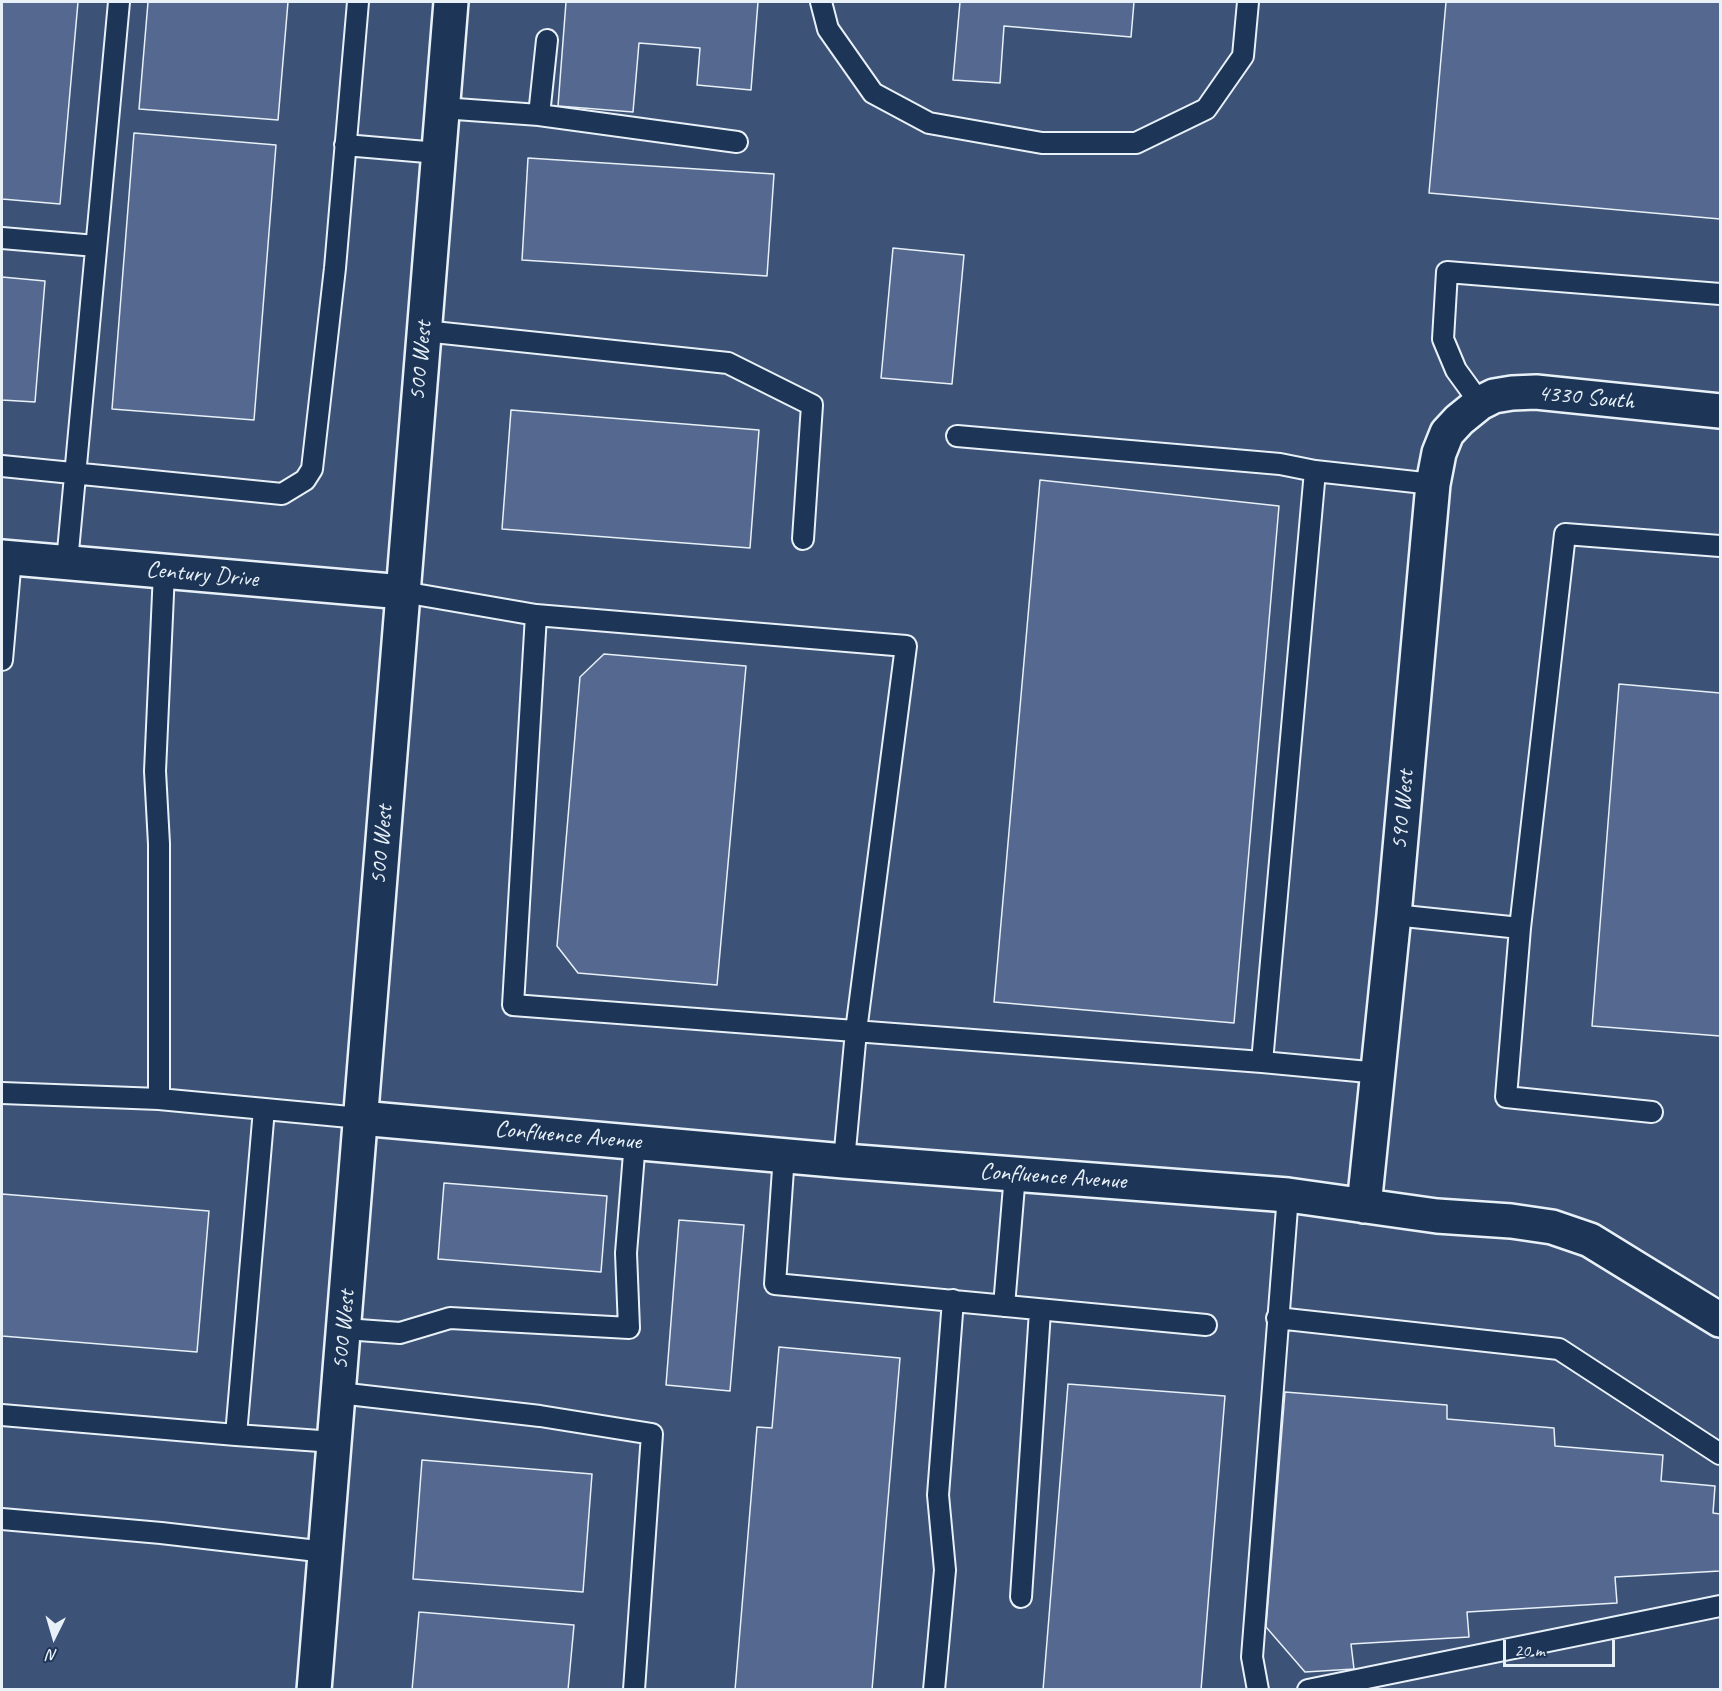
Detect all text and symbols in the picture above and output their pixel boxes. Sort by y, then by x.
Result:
street label: 500 West [403,320,439,402]
street label: 4330 South [1537,379,1635,417]
street label: Century Drive [145,556,259,594]
street label: 590 West [1385,769,1421,851]
street label: 500 West [364,804,400,886]
street label: Confluence Avenue [494,1115,642,1157]
street label: Confluence Avenue [979,1158,1127,1196]
street label: 500 West [326,1289,362,1371]
north arrow [24,1607,84,1667]
scale bar [1506,1628,1618,1666]
text: 20 m [1514,1639,1545,1661]
text: N [47,1645,58,1665]

